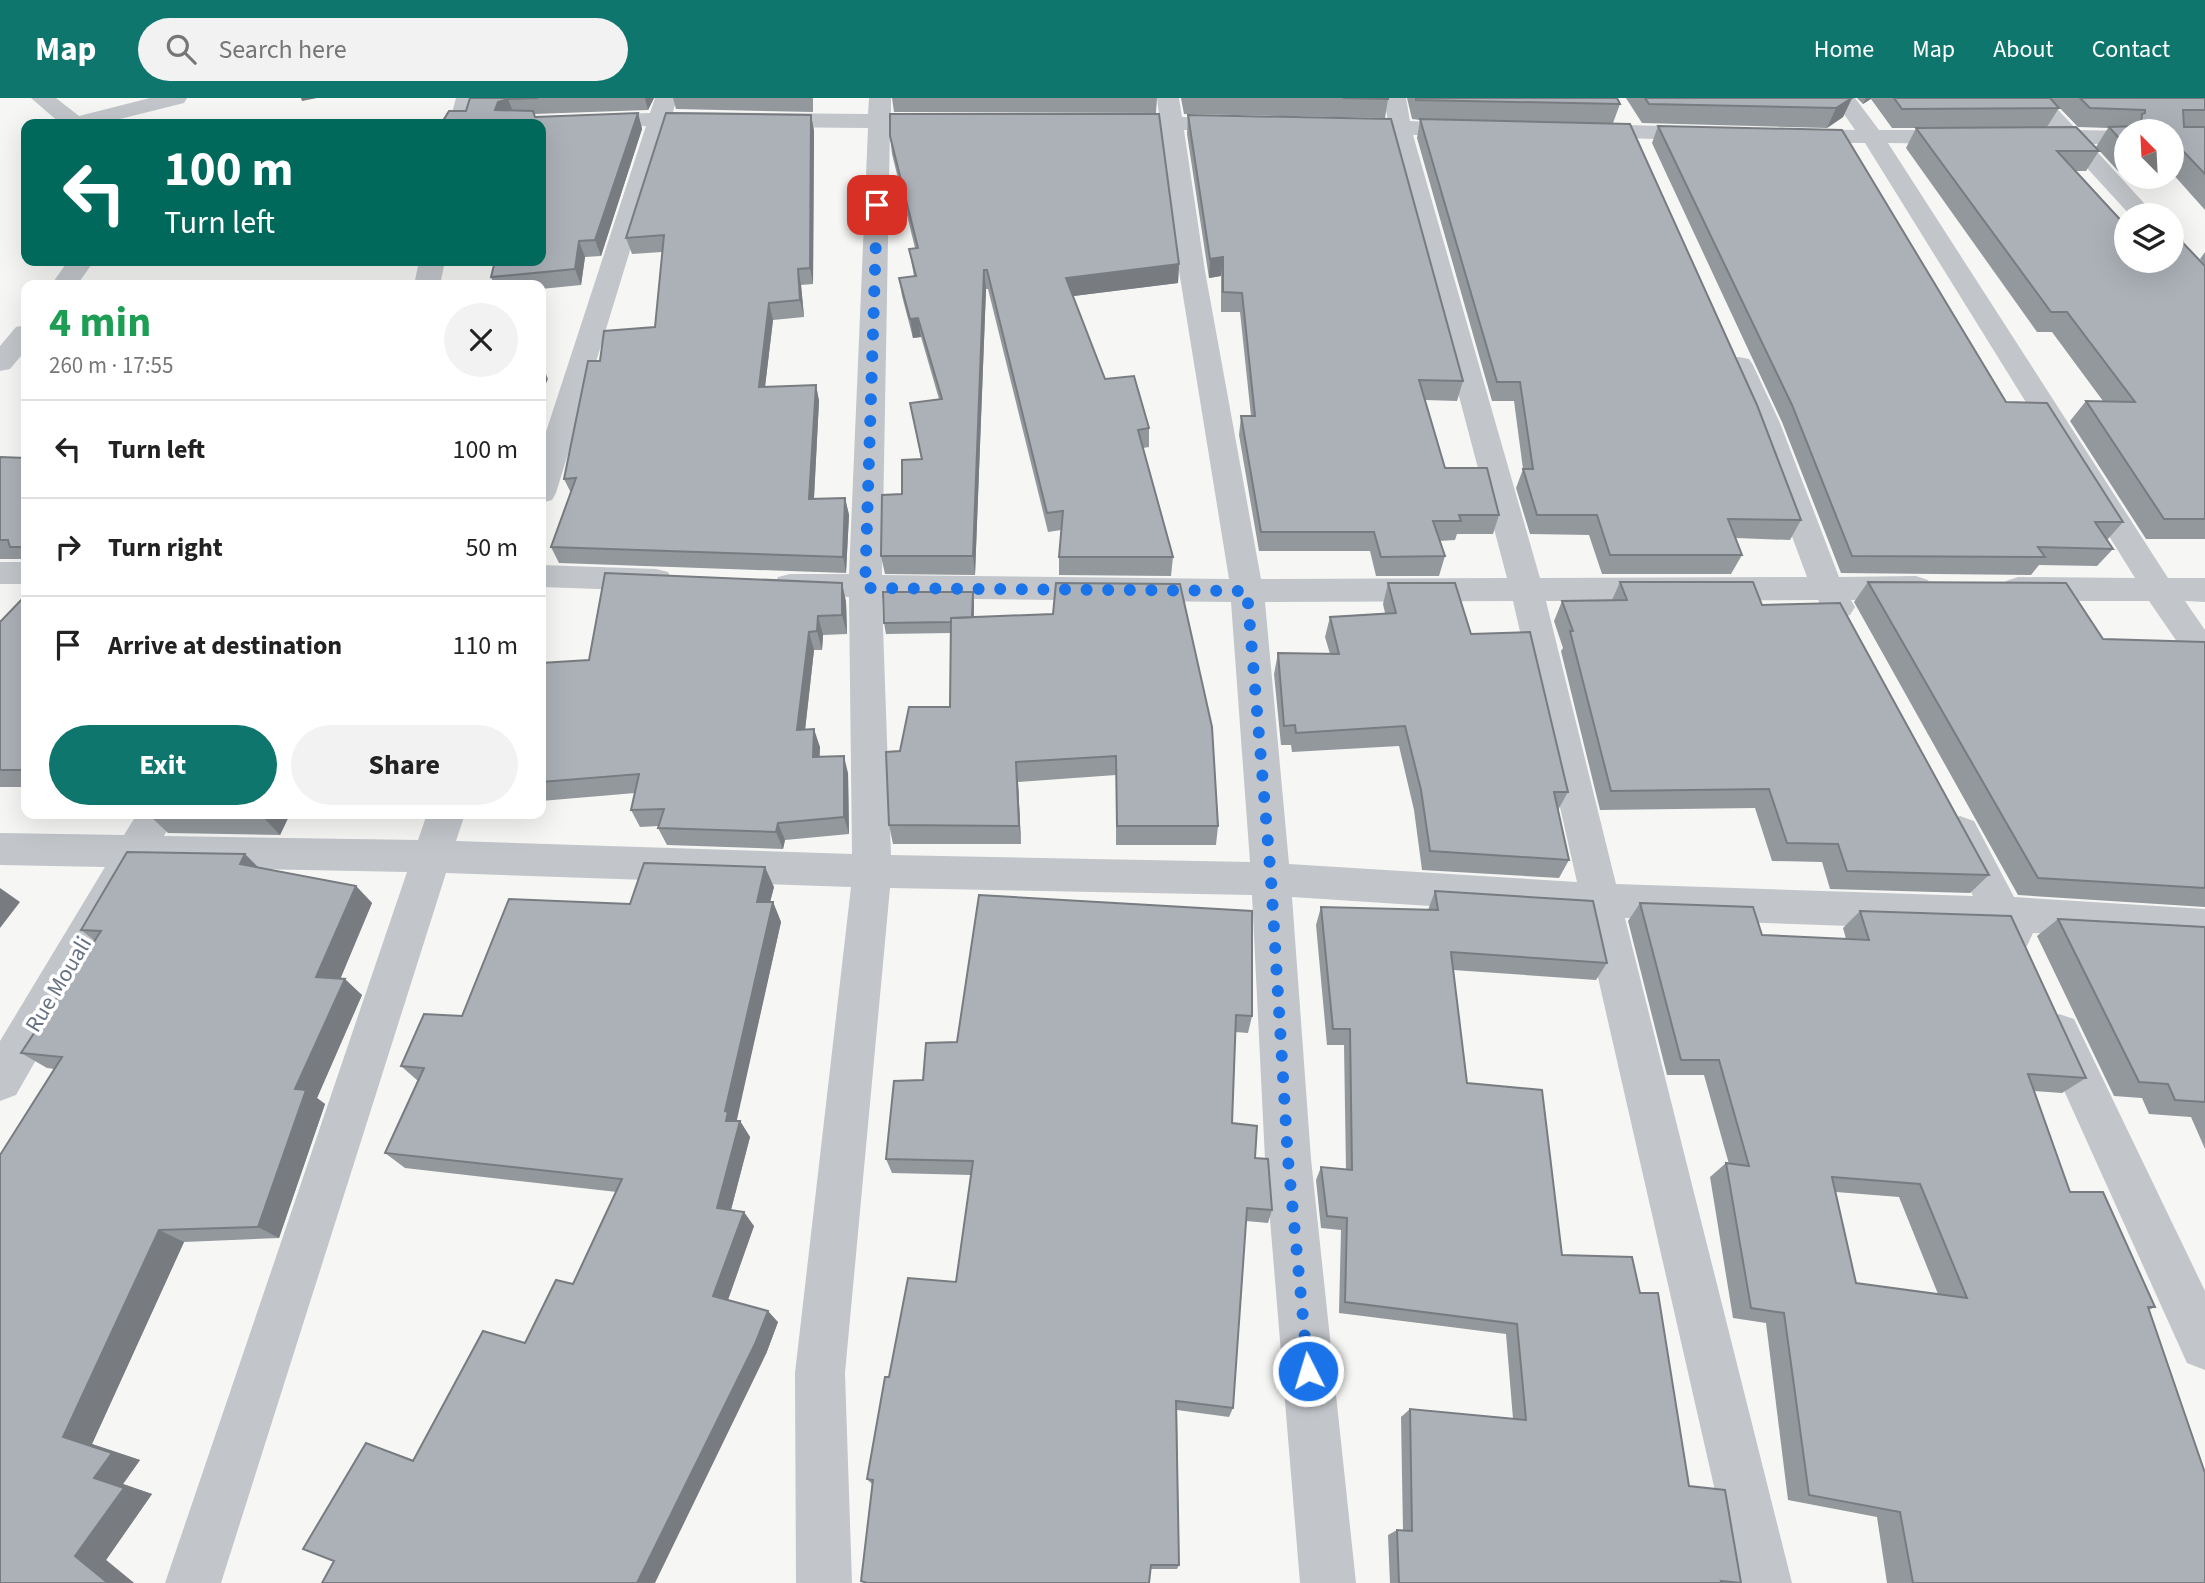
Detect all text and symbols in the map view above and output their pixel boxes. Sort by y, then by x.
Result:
search box [138,18,628,81]
text: Map [35,26,96,73]
icon: search [162,30,200,68]
text: Search here [218,31,347,68]
text: Home [1814,32,1874,67]
text: Map [1912,32,1955,67]
text: About [1993,32,2054,67]
text: Contact [2092,32,2170,67]
north arrow [2114,119,2184,189]
map controls [2114,119,2184,273]
text: 100 m [164,135,293,205]
icon: left [49,147,140,238]
pin [847,175,907,235]
icon: arrive [858,186,896,224]
text: Turn left [164,200,275,246]
button: layers [2114,203,2184,273]
text: 4 min [49,293,151,353]
button: close [444,303,518,377]
text: 260 m · 17:55 [49,349,173,382]
icon: left [49,430,87,468]
text: Turn left [108,431,205,468]
text: 100 m [452,431,518,468]
icon: right [49,528,87,566]
text: Turn right [108,529,223,566]
text: 50 m [465,529,518,566]
icon: arrive [49,626,87,664]
text: Arrive at destination [108,627,342,664]
text: 110 m [452,627,518,664]
button: Exit [49,725,277,805]
button: Share [291,725,518,805]
street label: Rue Mouali [17,930,100,1038]
position arrow [1271,1334,1345,1408]

